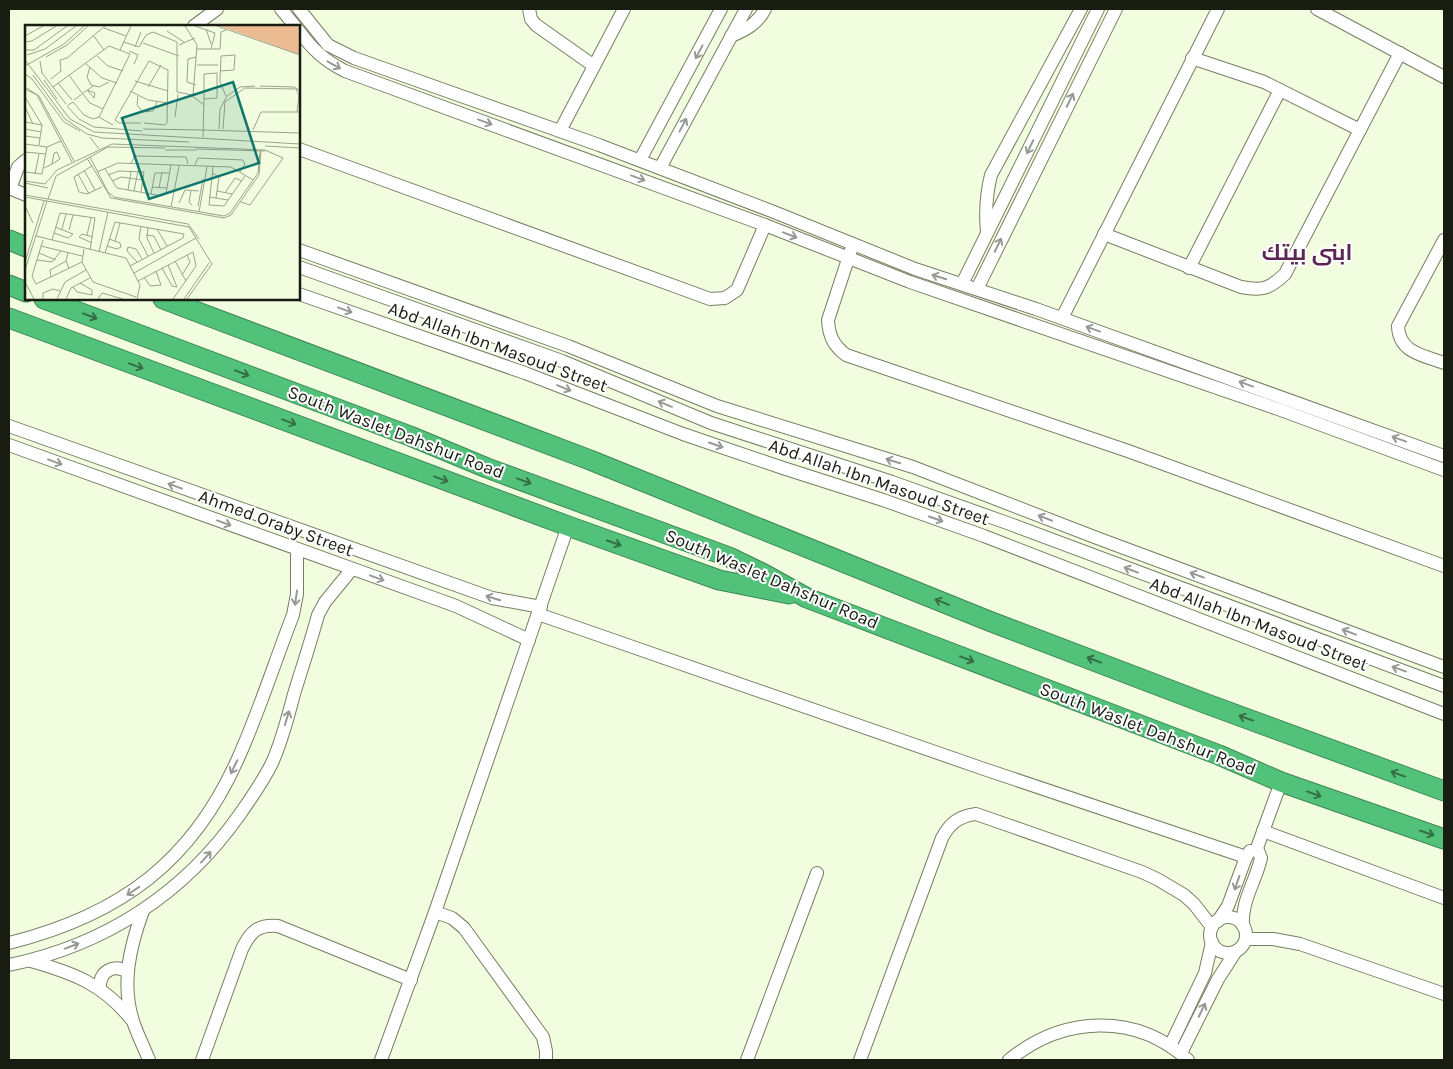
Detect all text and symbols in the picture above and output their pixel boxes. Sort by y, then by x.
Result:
inset map [25,25,300,300]
one-way arrow [693,44,703,58]
one-way arrow [326,60,340,70]
one-way arrow [1066,93,1075,108]
one-way arrow [477,118,493,127]
one-way arrow [679,118,688,133]
one-way arrow [1025,139,1035,154]
one-way arrow [630,174,645,183]
one-way arrow [782,230,797,240]
one-way arrow [993,238,1003,253]
district label: ابنى بيتك [1262,240,1352,266]
one-way arrow [931,271,947,281]
street label: Abd Allah Ibn Masoud Street [385,297,611,397]
one-way arrow [336,306,352,315]
one-way arrow [82,312,97,321]
one-way arrow [1085,324,1101,333]
one-way arrow [128,362,144,371]
one-way arrow [234,369,249,378]
one-way arrow [1238,378,1254,388]
street label: South Waslet Dahshur Road [285,381,507,483]
one-way arrow [556,385,571,394]
one-way arrow [658,398,673,408]
one-way arrow [280,418,296,427]
street label: Abd Allah Ibn Masoud Street [766,434,992,530]
one-way arrow [1391,434,1407,443]
one-way arrow [708,441,723,450]
one-way arrow [885,455,901,465]
one-way arrow [46,458,62,467]
one-way arrow [433,475,448,484]
one-way arrow [516,477,532,486]
one-way arrow [167,481,183,490]
street label: Ahmed Oraby Street [196,485,357,561]
one-way arrow [1038,512,1053,522]
one-way arrow [928,515,943,524]
one-way arrow [216,519,231,528]
street label: South Waslet Dahshur Road [662,524,882,634]
one-way arrow [605,538,621,548]
one-way arrow [1124,564,1139,573]
one-way arrow [1190,570,1205,579]
street label: Abd Allah Ibn Masoud Street [1147,572,1371,676]
one-way arrow [369,574,384,583]
one-way arrow [291,590,301,606]
one-way arrow [485,593,501,603]
one-way arrow [935,597,950,606]
one-way arrow [1342,627,1358,636]
one-way arrow [959,654,974,664]
one-way arrow [1087,655,1102,664]
one-way arrow [1391,664,1407,673]
street label: South Waslet Dahshur Road [1037,678,1259,780]
one-way arrow [283,711,293,727]
one-way arrow [1239,713,1254,722]
one-way arrow [229,759,239,774]
one-way arrow [1391,769,1407,778]
one-way arrow [1306,790,1321,799]
one-way arrow [1418,829,1434,838]
one-way arrow [200,851,212,864]
one-way arrow [1232,875,1241,890]
one-way arrow [126,886,140,896]
one-way arrow [64,941,79,950]
one-way arrow [1198,1003,1207,1018]

